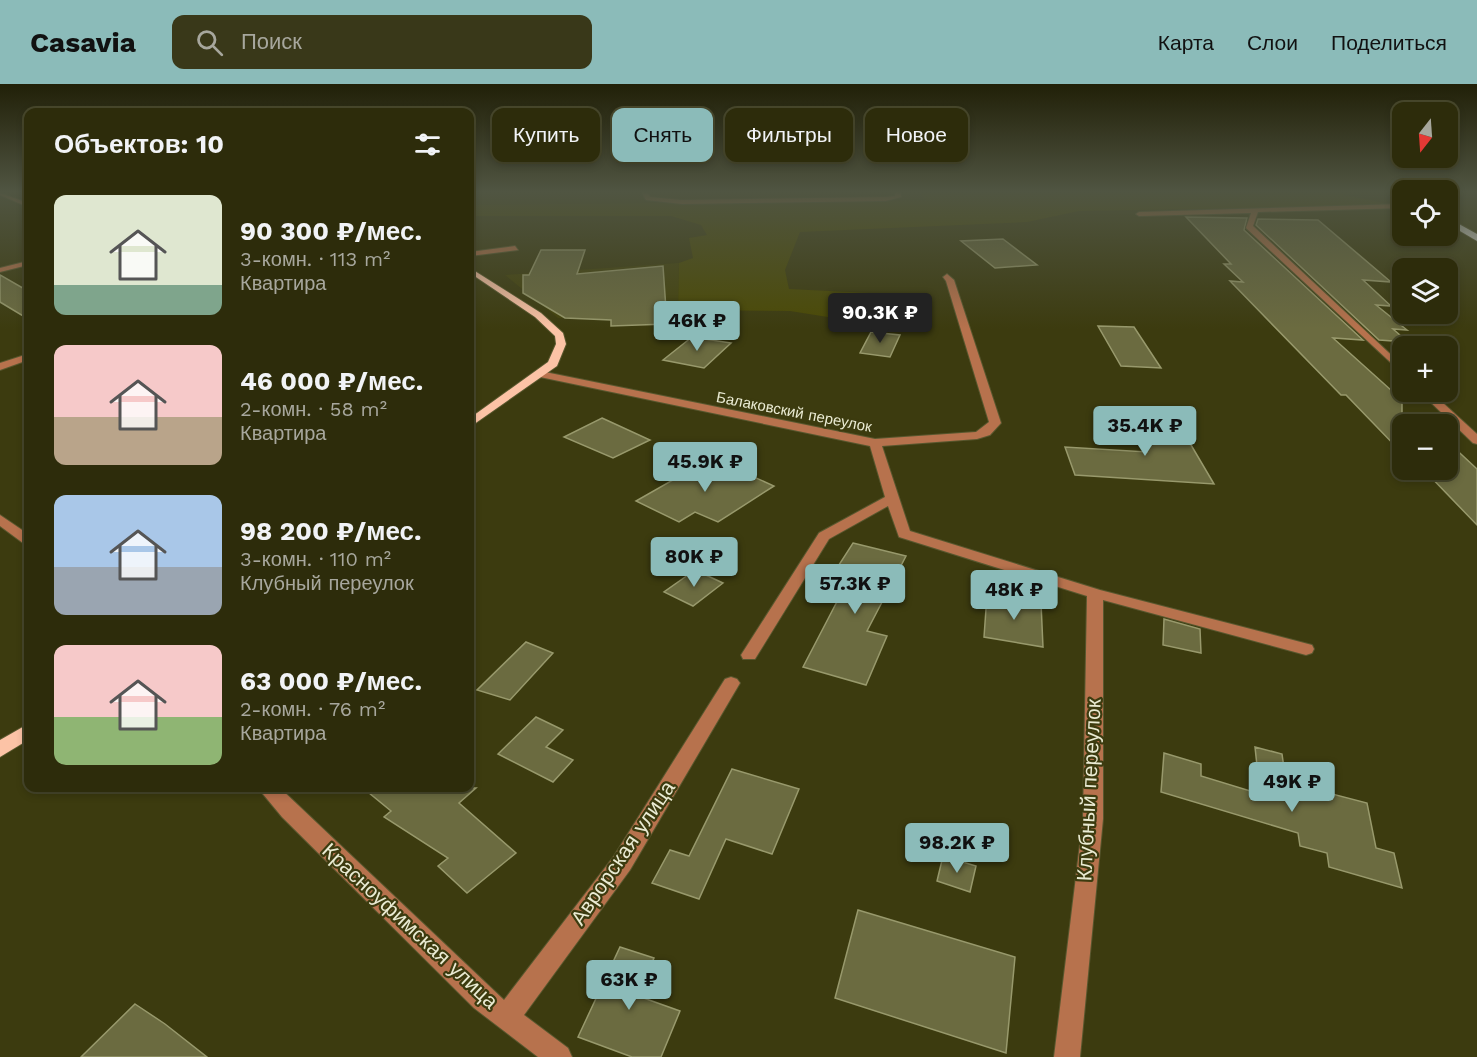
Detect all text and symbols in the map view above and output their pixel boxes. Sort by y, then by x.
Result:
search box [172,15,592,69]
text: Casavia [30,26,136,59]
icon: search [193,26,226,59]
text: Поиск [241,29,302,54]
text: Карта [1158,30,1214,55]
text: Слои [1247,30,1298,55]
text: Поделиться [1331,30,1447,55]
north arrow [1392,102,1458,168]
map controls [1392,102,1458,480]
chip: Купить [492,108,600,162]
chip: Снять [612,108,713,162]
chip: Фильтры [725,108,853,162]
chip: Новое [865,108,968,162]
icon: filters [411,128,444,161]
text: Объектов: 10 [54,129,224,159]
button: locate [1392,180,1458,246]
text: 90 300 ₽/мес. [240,216,422,246]
icon: home [102,219,174,291]
text: 3-комн. · 113 m² [240,247,390,271]
button: layers [1392,258,1458,324]
text: Квартира [240,271,326,295]
pin: 90.3K ₽ [825,293,935,344]
text: 90.3K ₽ [842,300,918,324]
pin: 46K ₽ [655,301,739,352]
text: 46K ₽ [668,308,726,332]
button: + [1392,336,1458,402]
text: 46 000 ₽/мес. [240,366,423,396]
icon: home [102,369,174,441]
street label: Балаковский переулок [715,388,874,436]
text: 2-комн. · 58 m² [240,397,387,421]
pin: 35.4K ₽ [1090,406,1200,457]
text: 35.4K ₽ [1107,413,1183,437]
button: − [1392,414,1458,480]
text: Квартира [240,421,326,445]
pin: 45.9K ₽ [650,442,760,493]
text: 45.9K ₽ [667,449,743,473]
text: 98 200 ₽/мес. [240,516,422,546]
icon: home [102,519,174,591]
pin: 80K ₽ [652,537,736,588]
text: 80K ₽ [665,544,723,568]
text: 3-комн. · 110 m² [240,547,391,571]
pin: 57.3K ₽ [800,564,910,615]
pin: 48K ₽ [972,570,1056,621]
text: Клубный переулок [240,571,414,595]
text: 57.3K ₽ [819,571,891,595]
text: 48K ₽ [985,577,1043,601]
text: 63 000 ₽/мес. [240,666,422,696]
icon: home [102,669,174,741]
text: 2-комн. · 76 m² [240,697,385,721]
street label: Клубный переулок [1071,697,1106,882]
text: Квартира [240,721,326,745]
pin: 49K ₽ [1250,762,1334,813]
text: 49K ₽ [1263,769,1321,793]
street label: Аврорская улица [565,776,680,929]
pin: 98.2K ₽ [902,823,1012,874]
text: 98.2K ₽ [919,830,995,854]
street label: Красноуфимская улица [317,838,504,1014]
pin: 63K ₽ [587,960,671,1011]
text: 63K ₽ [600,967,658,991]

